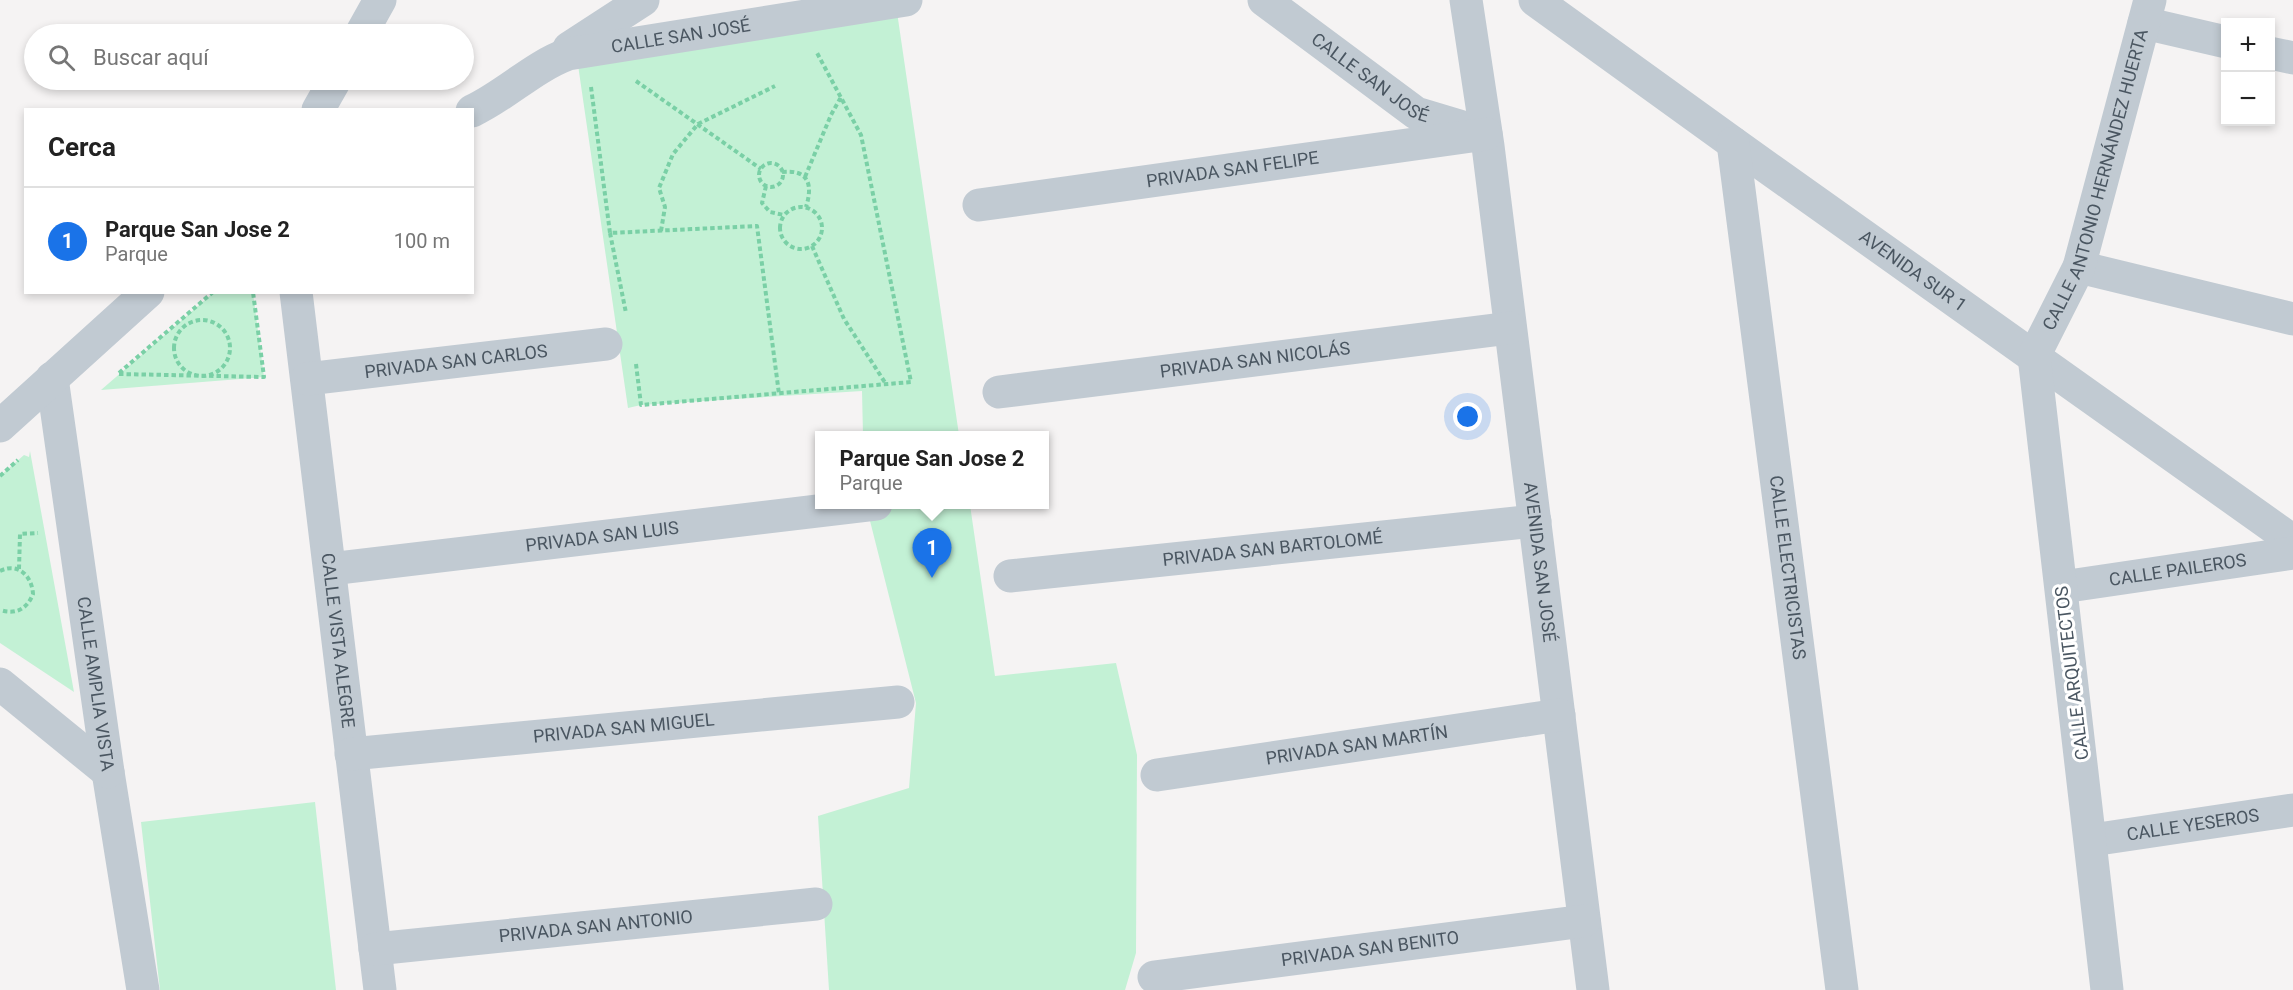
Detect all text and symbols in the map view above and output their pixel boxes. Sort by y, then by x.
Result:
street label: CALLE SAN JOSÉ [610,14,752,57]
map controls [2221,18,2275,126]
button: + [2221,18,2275,72]
search box [24,24,474,90]
street label: CALLE ANTONIO HERNÁNDEZ HUERTA [2038,26,2152,334]
street label: CALLE SAN JOSÉ [1308,28,1432,126]
icon: search [45,41,78,74]
text: Buscar aquí [93,45,209,70]
button: − [2221,72,2275,126]
text: Cerca [48,132,116,162]
street label: PRIVADA SAN FELIPE [1145,147,1320,191]
text: Parque San Jose 2 [105,217,290,242]
street label: AVENIDA SUR 1 [1856,225,1971,316]
text: 1 [62,229,73,253]
text: 100 m [394,229,450,253]
text: Parque [105,242,168,266]
street label: PRIVADA SAN NICOLÁS [1159,337,1352,382]
street label: PRIVADA SAN CARLOS [363,340,549,382]
your location [1453,402,1482,431]
popup [815,431,1049,509]
text: Parque San Jose 2 [840,446,1024,471]
text: Parque [840,471,903,495]
street label: CALLE ELECTRICISTAS [1766,474,1810,661]
street label: AVENIDA SAN JOSÉ [1520,481,1561,643]
street label: PRIVADA SAN LUIS [524,517,680,556]
street label: PRIVADA SAN BARTOLOMÉ [1161,526,1384,570]
pin: 1 [912,528,952,578]
street label: CALLE PAILEROS [2108,549,2248,590]
street label: CALLE VISTA ALEGRE [317,552,359,729]
street label: CALLE ARQUITECTOS [2050,585,2093,761]
street label: CALLE AMPLIA VISTA [73,595,119,773]
street label: PRIVADA SAN MIGUEL [532,708,716,747]
street label: PRIVADA SAN MARTÍN [1264,721,1449,769]
street label: CALLE YESEROS [2125,804,2261,845]
street label: PRIVADA SAN ANTONIO [498,906,694,946]
street label: PRIVADA SAN BENITO [1280,926,1460,970]

